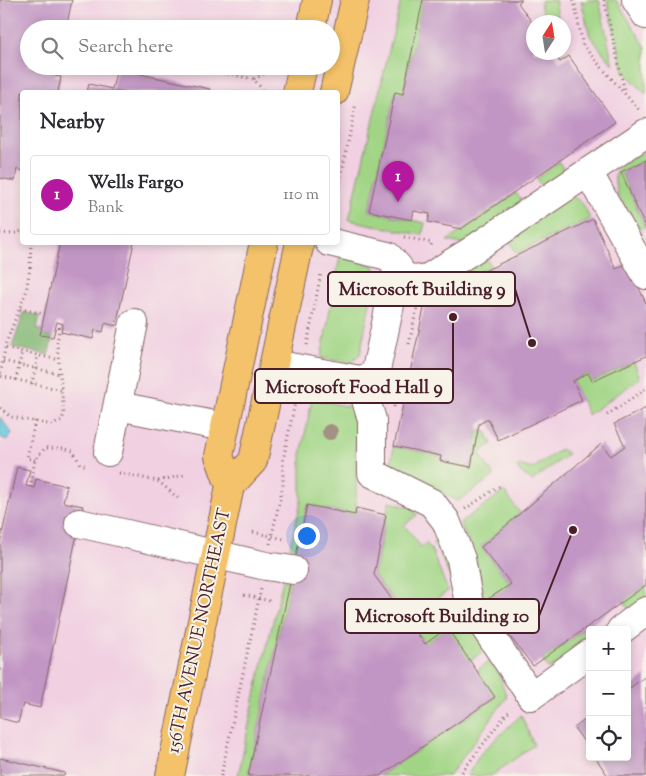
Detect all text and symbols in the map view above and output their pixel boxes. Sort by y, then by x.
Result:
north arrow [526,15,571,60]
search box [20,20,340,75]
icon: search [38,34,66,62]
text: Search here [78,34,173,61]
text: Nearby [40,108,105,138]
pin: 1 [382,161,414,202]
text: Wells Fargo [88,170,184,197]
text: 1 [54,184,60,207]
text: 110 m [283,184,319,207]
text: Bank [88,197,124,220]
callout: Microsoft Building 9 [328,272,515,306]
text: Microsoft Building 9 [339,277,505,304]
callout: Microsoft Food Hall 9 [255,369,453,403]
text: Microsoft Food Hall 9 [265,375,443,402]
street label: 156TH AVENUE NORTHEAST [161,506,239,756]
your location [294,523,320,549]
callout: Microsoft Building 10 [345,599,539,633]
text: Microsoft Building 10 [355,604,529,631]
map controls [586,626,631,761]
button: + [586,626,631,671]
button: − [586,671,631,716]
button: locate [586,716,631,761]

